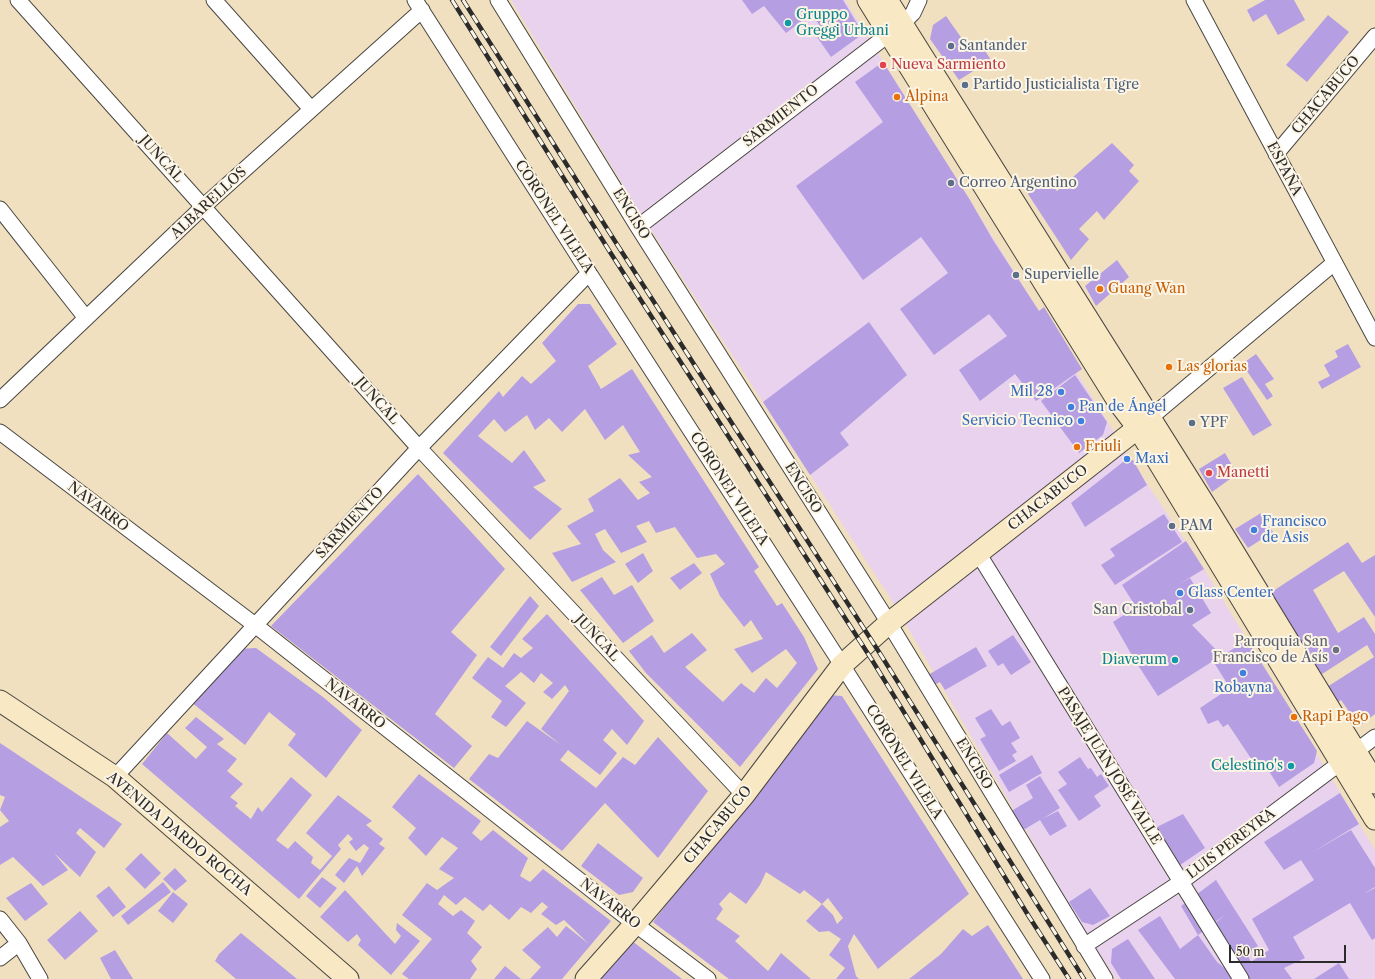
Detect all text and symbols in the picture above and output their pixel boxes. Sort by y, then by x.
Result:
place label: Gruppo Greggi Urbani [796,7,889,40]
marker: Gruppo Greggi Urbani [783,18,793,28]
place label: Santander [959,38,1027,54]
marker: Santander [946,41,956,51]
street label: CHACABUCO [1288,53,1364,137]
place label: Nueva Sarmiento [891,57,1006,73]
marker: Nueva Sarmiento [878,60,888,70]
place label: Partido Justicialista Tigre [973,77,1139,93]
marker: Partido Justicialista Tigre [960,80,970,90]
street label: SARMIENTO [740,81,822,151]
place label: Alpina [905,89,949,105]
marker: Alpina [892,92,902,102]
street label: JUNCAL [135,132,187,186]
street label: ESPAÑA [1263,139,1305,199]
street label: CORONEL VILELA [511,157,597,277]
street label: ALBARELLOS [168,164,250,242]
place label: Correo Argentino [959,175,1077,191]
marker: Correo Argentino [946,178,956,188]
street label: ENCISO [609,185,653,243]
place label: Supervielle [1024,267,1099,283]
marker: Supervielle [1011,270,1021,280]
place label: Guang Wan [1108,281,1185,297]
marker: Guang Wan [1095,284,1105,294]
place label: Las glorias [1177,359,1247,375]
marker: Las glorias [1164,362,1174,372]
street label: JUNCAL [351,374,403,428]
place label: Mil 28 [1010,384,1053,400]
marker: Mil 28 [1056,387,1066,397]
place label: Pan de Ángel [1079,399,1166,415]
marker: Pan de Ángel [1066,402,1076,412]
place label: Servicio Tecnico [962,413,1073,429]
place label: YPF [1200,415,1228,431]
marker: Servicio Tecnico [1076,416,1086,426]
marker: YPF [1187,418,1197,428]
street label: CORONEL VILELA [686,429,772,549]
place label: Friuli [1085,439,1121,455]
marker: Friuli [1072,442,1082,452]
place label: Maxi [1135,451,1169,467]
marker: Maxi [1122,454,1132,464]
street label: ENCISO [781,459,825,517]
street label: CHACABUCO [1005,462,1091,534]
place label: Manetti [1217,465,1269,481]
marker: Manetti [1204,468,1214,478]
street label: NAVARRO [64,479,132,535]
street label: SARMIENTO [313,484,387,562]
place label: Francisco de Asis [1262,514,1327,546]
place label: PAM [1180,518,1213,534]
marker: PAM [1167,521,1177,531]
marker: Francisco de Asis [1249,525,1259,535]
place label: Glass Center [1188,585,1273,601]
marker: Glass Center [1175,588,1185,598]
place label: San Cristobal [1093,602,1182,618]
marker: San Cristobal [1185,605,1195,615]
street label: JUNCAL [571,611,623,665]
place label: Parroquia San Francisco de Asís [1213,634,1328,666]
marker: Parroquia San Francisco de Asís [1331,645,1341,655]
place label: Diaverum [1102,652,1167,668]
marker: Diaverum [1170,655,1180,665]
marker: Robayna [1238,668,1248,678]
street label: NAVARRO [321,675,389,733]
place label: Robayna [1214,680,1272,696]
street label: PASAJE JUAN JOSÉ VALLE [1053,684,1165,848]
street label: CORONEL VILELA [862,702,946,822]
place label: Rapi Pago [1302,709,1369,725]
marker: Rapi Pago [1289,712,1299,722]
street label: ENCISO [952,735,996,793]
place label: Celestino's [1211,758,1283,774]
marker: Celestino's [1286,761,1296,771]
street label: AVENIDA DARDO ROCHA [103,768,255,900]
street label: CHACABUCO [680,783,756,867]
street label: LUIS PEREYRA [1183,805,1279,883]
street label: NAVARRO [576,875,644,933]
scale bar [1231,937,1348,963]
text: 50 m [1236,944,1265,959]

